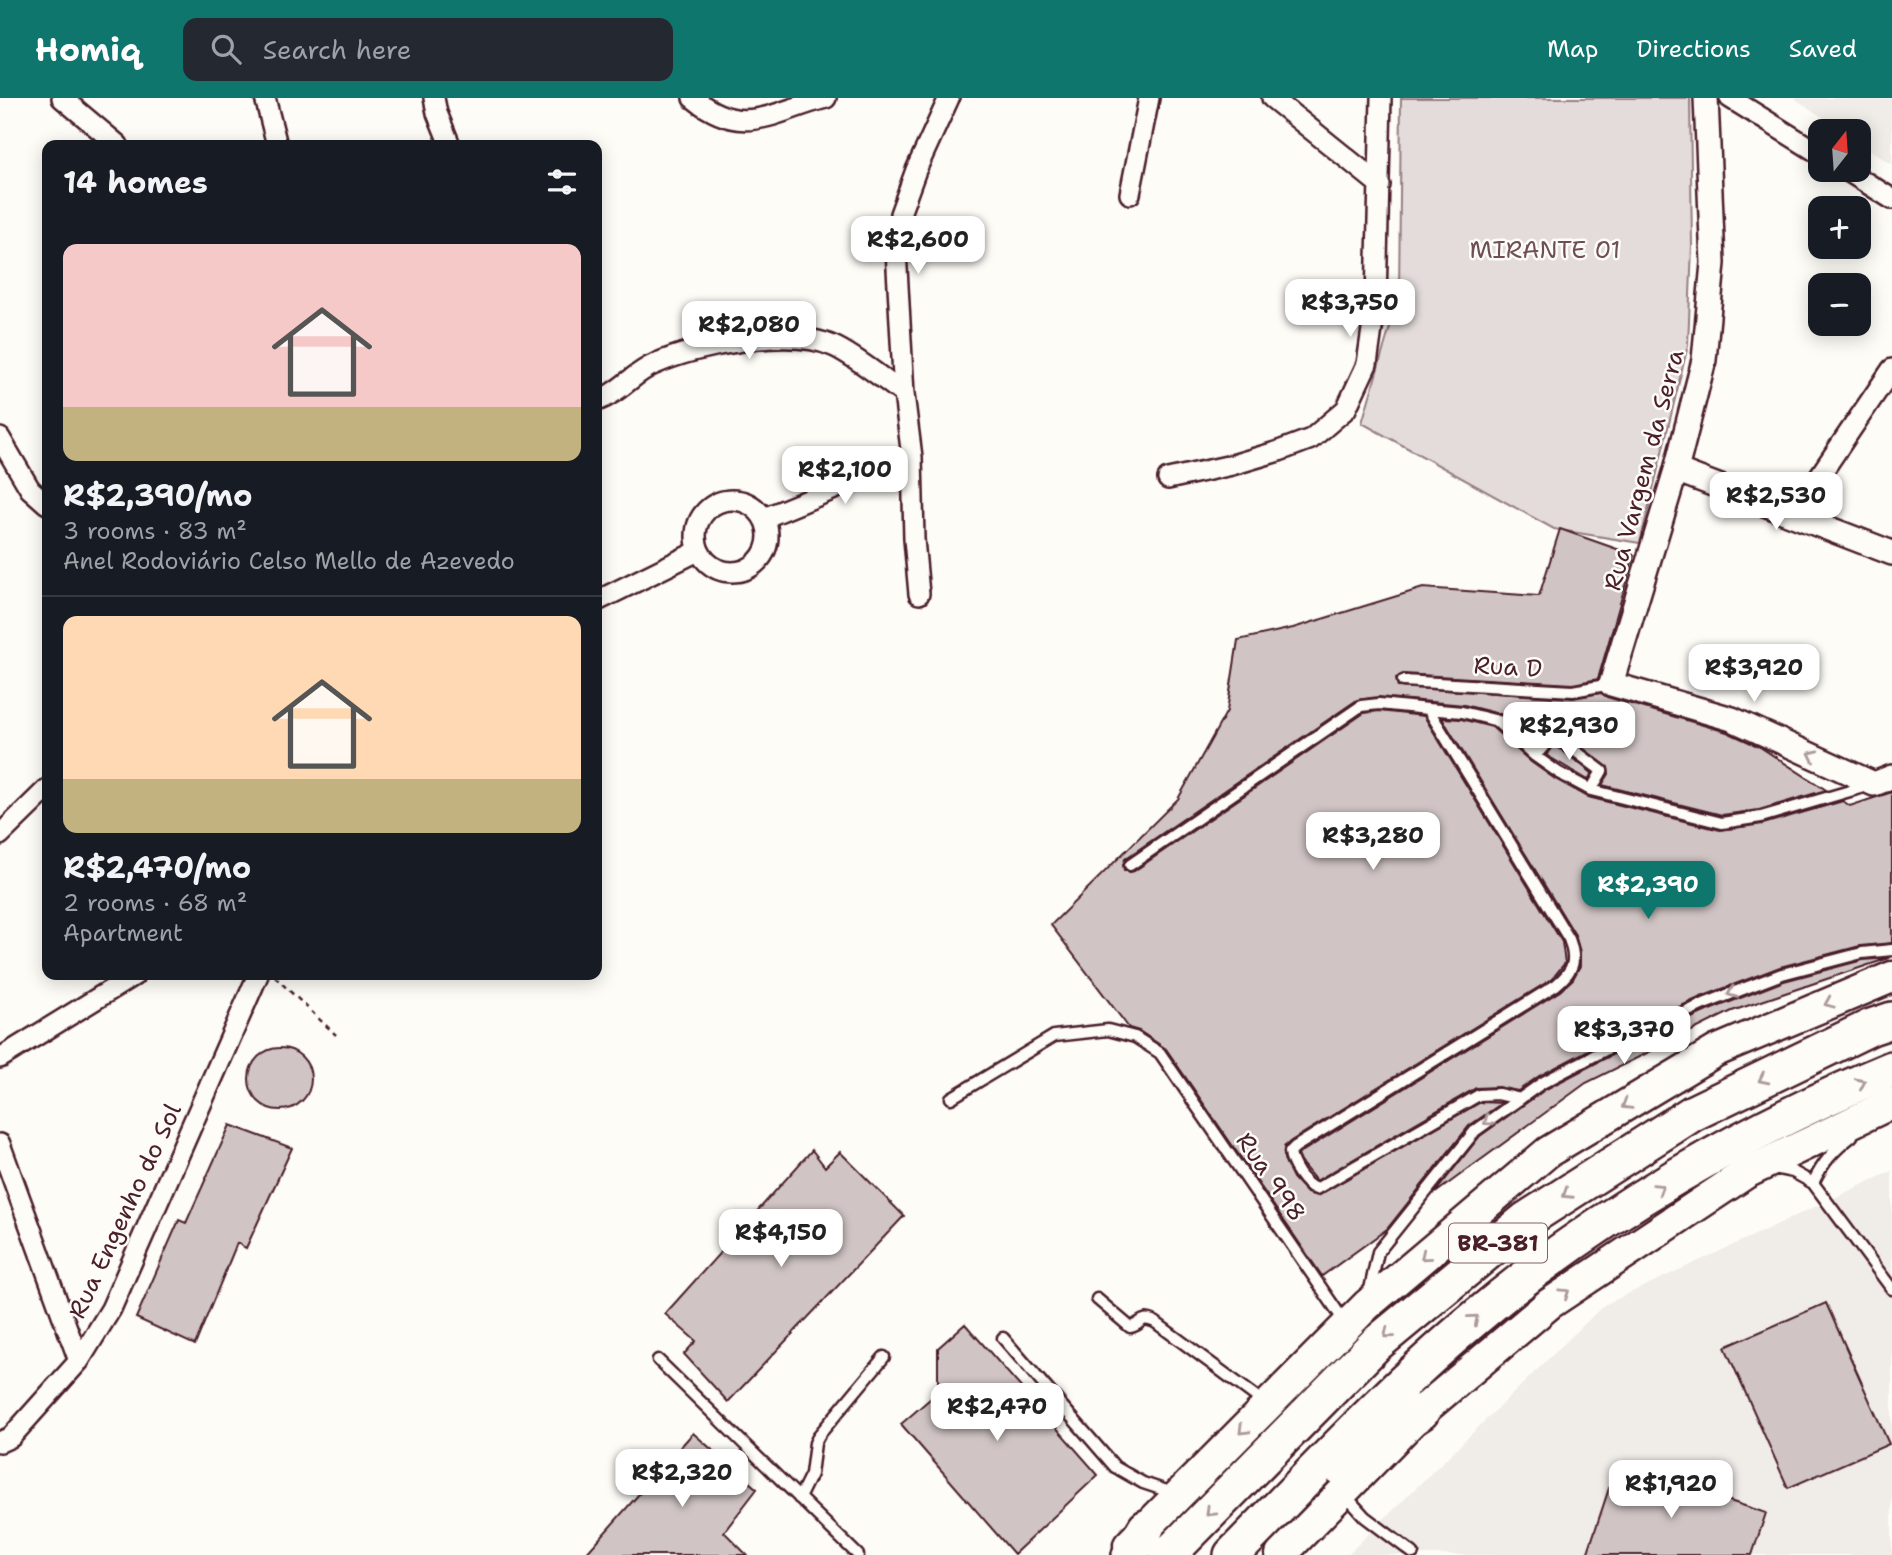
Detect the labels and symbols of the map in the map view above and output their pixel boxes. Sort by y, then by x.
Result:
north arrow [1808,119,1871,182]
pin: R$2,600 [853,216,983,276]
park label: MIRANTE 01 [1469,234,1621,266]
pin: R$3,750 [1285,280,1415,339]
pin: R$2,080 [684,302,814,361]
street label: Rua Vargem da Serra [1596,346,1692,594]
pin: R$2,100 [780,446,910,506]
pin: R$2,530 [1711,472,1841,532]
pin: R$3,920 [1689,644,1819,704]
street label: Rua D [1473,649,1543,685]
pin: R$2,930 [1504,702,1634,762]
one-way arrow [1808,750,1820,764]
pin: R$3,280 [1308,812,1438,872]
pin: R$2,390 [1583,862,1713,921]
one-way arrow [1727,985,1739,999]
one-way arrow [1824,995,1836,1009]
pin: R$3,370 [1559,1006,1689,1066]
one-way arrow [1758,1071,1770,1085]
one-way arrow [1854,1078,1866,1092]
one-way arrow [1621,1097,1634,1110]
street label: Rua Engenho do Sol [61,1098,189,1324]
one-way arrow [1483,1113,1496,1126]
street label: Rua 998 [1229,1126,1313,1228]
one-way arrow [1652,1184,1665,1197]
one-way arrow [1562,1185,1575,1198]
pin: R$4,150 [716,1210,846,1269]
road number: BR-381 [1449,1224,1547,1262]
one-way arrow [1420,1247,1433,1260]
one-way arrow [1557,1289,1570,1301]
one-way arrow [1465,1315,1478,1327]
one-way arrow [1384,1325,1396,1338]
pin: R$2,470 [932,1384,1062,1443]
one-way arrow [1239,1421,1252,1434]
pin: R$2,320 [617,1450,747,1509]
pin: R$1,920 [1606,1460,1736,1520]
one-way arrow [1206,1504,1219,1517]

